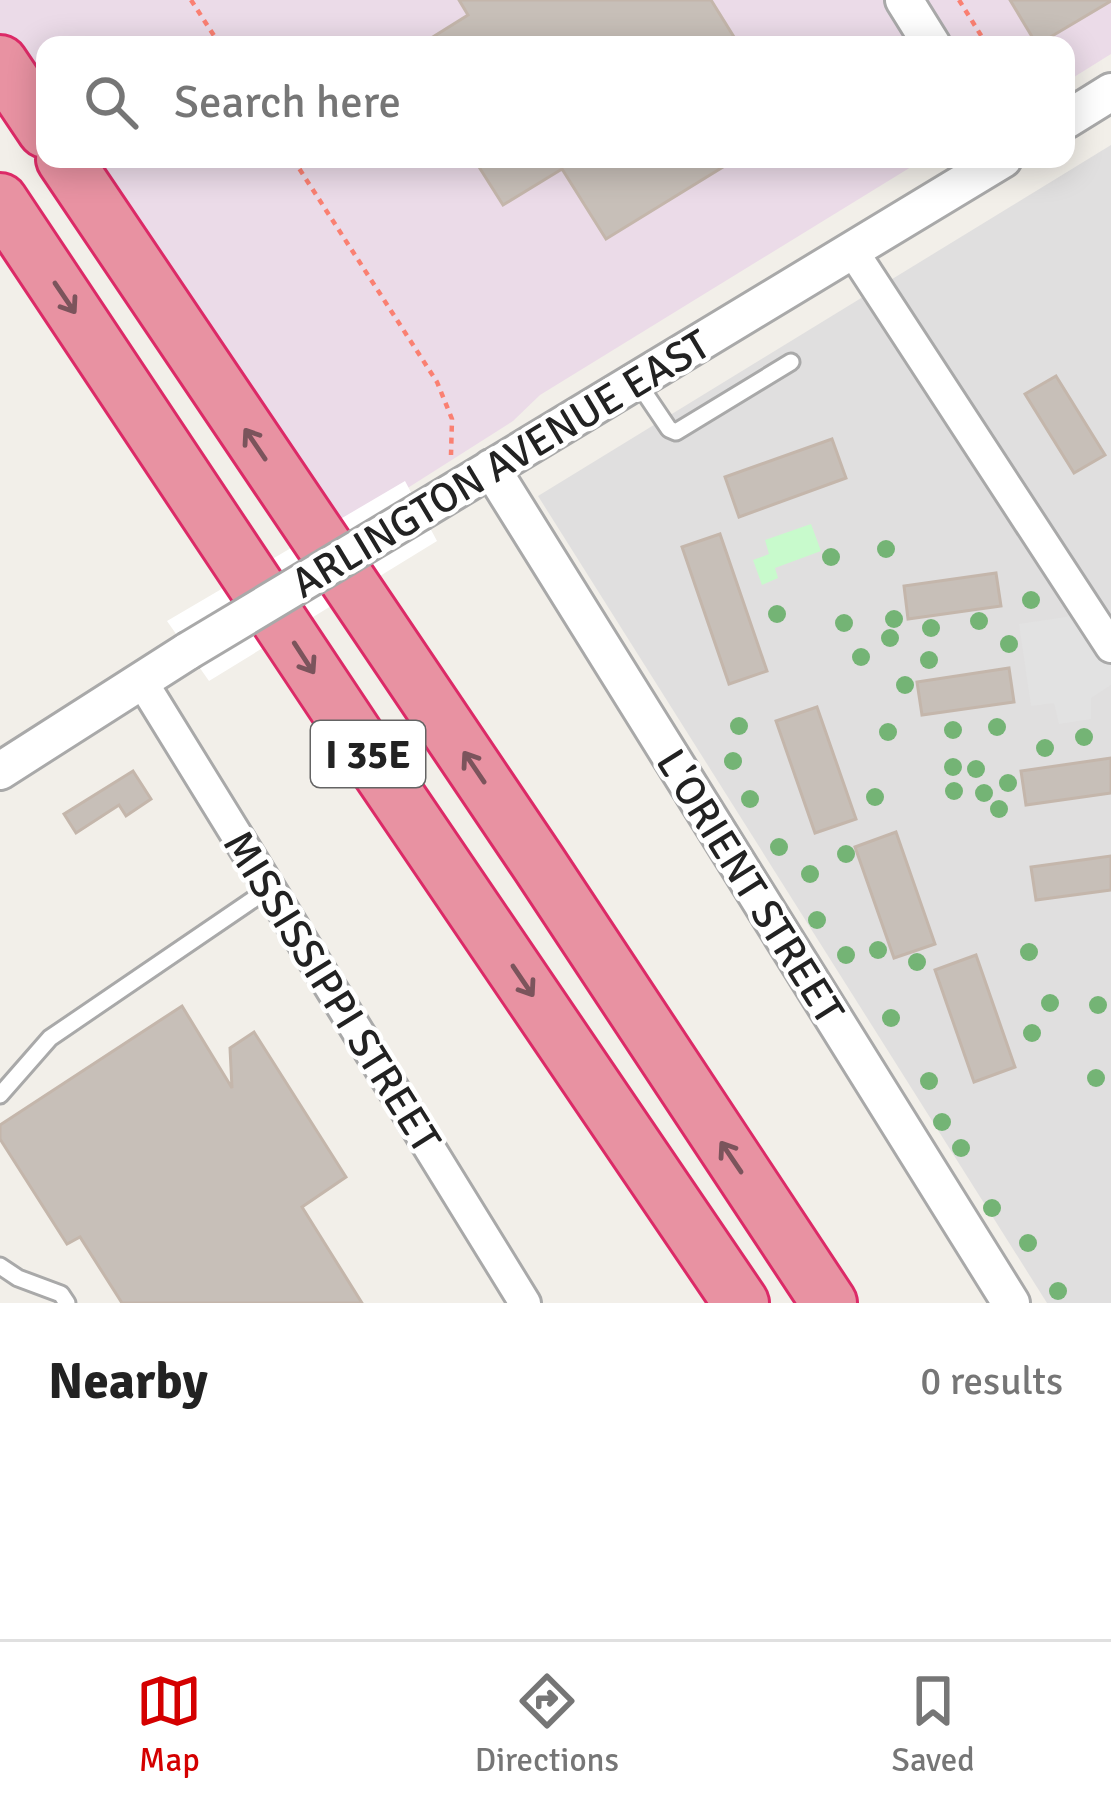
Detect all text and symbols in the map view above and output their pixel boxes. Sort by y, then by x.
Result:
search box [36,36,1075,168]
icon: search [78,69,144,135]
text: Search here [174,75,401,130]
one-way arrow [52,281,77,315]
street label: ARLINGTON AVENUE EAST [283,319,719,609]
one-way arrow [243,428,268,461]
one-way arrow [292,641,317,675]
road number: I 35E [311,721,425,787]
street label: L'ORIENT STREET [645,740,855,1034]
one-way arrow [462,751,487,784]
street label: MISSISSIPPI STREET [212,821,452,1162]
one-way arrow [510,964,535,997]
one-way arrow [719,1140,744,1174]
text: Nearby [48,1350,208,1413]
text: 0 results [920,1357,1063,1405]
tab: Map [136,1668,202,1781]
tab: Directions [475,1668,619,1781]
tab: Saved [892,1668,975,1781]

